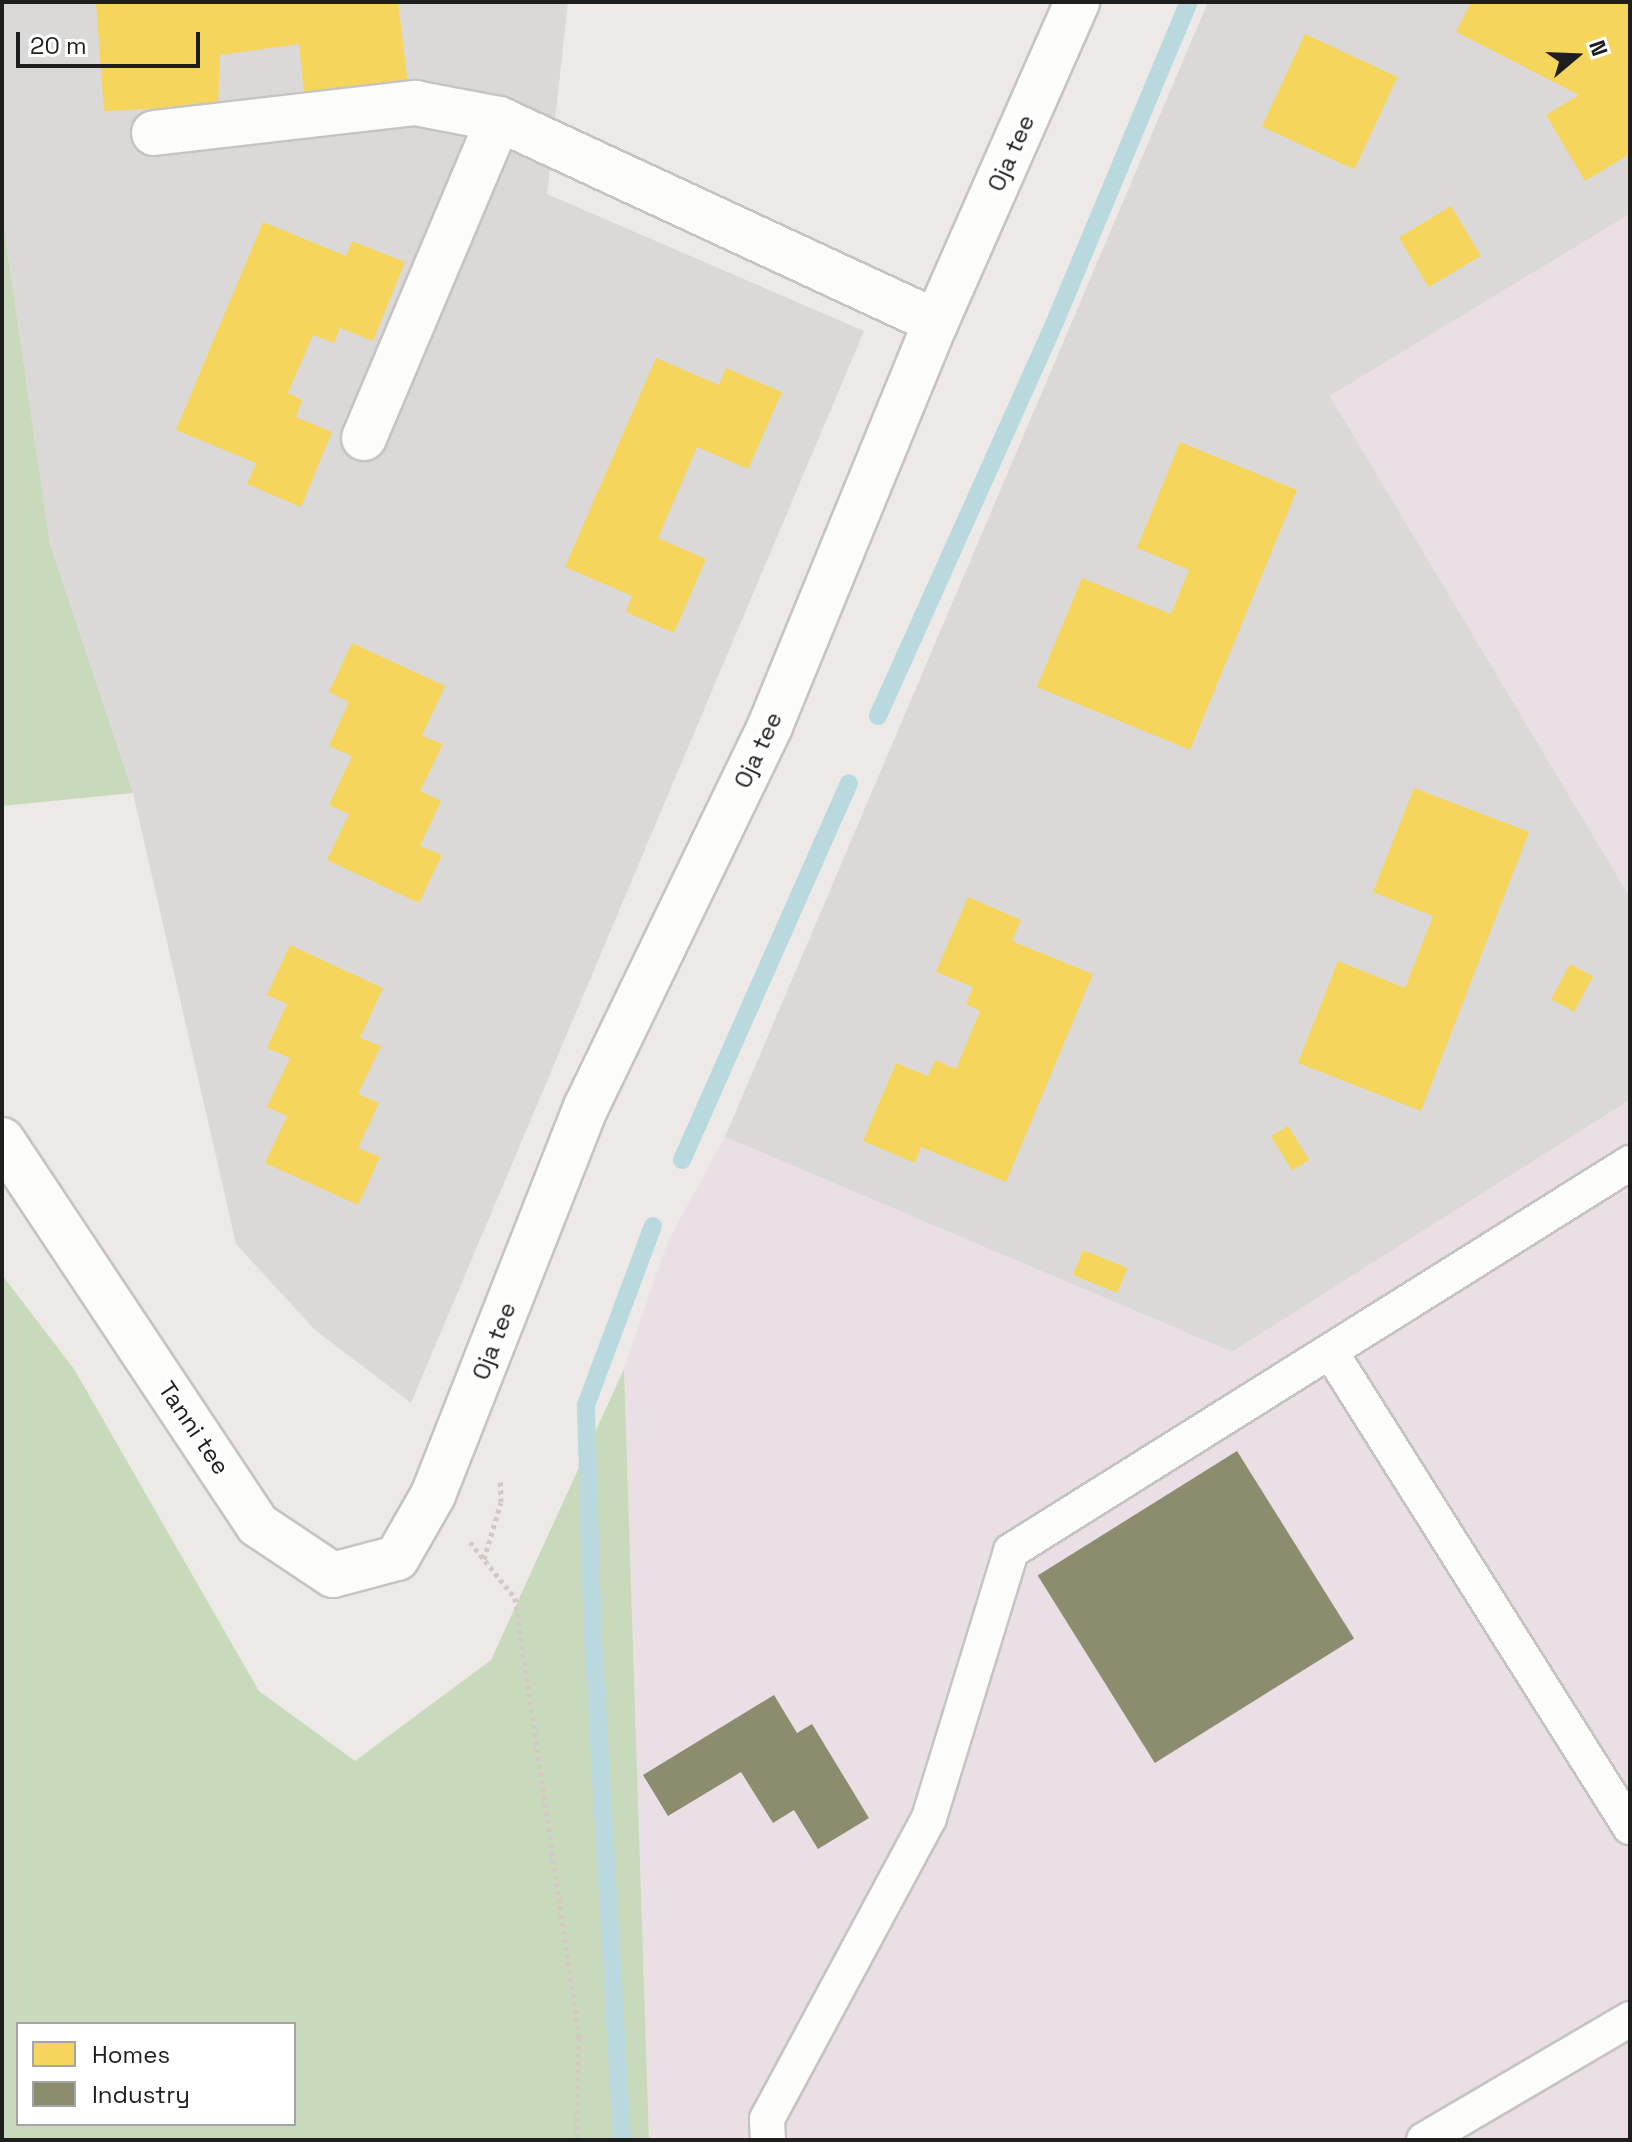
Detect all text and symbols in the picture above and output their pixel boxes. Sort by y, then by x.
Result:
scale bar [20,16,204,66]
north arrow [1536,16,1616,96]
text: 20 m [30,30,87,61]
text: N [1583,37,1614,60]
street label: Oja tee [981,110,1041,196]
street label: Oja tee [728,707,788,793]
street label: Oja tee [466,1298,522,1384]
street label: Tanni tee [152,1376,236,1480]
legend [16,2022,296,2126]
text: Homes [92,2039,170,2070]
text: Industry [92,2079,190,2110]

